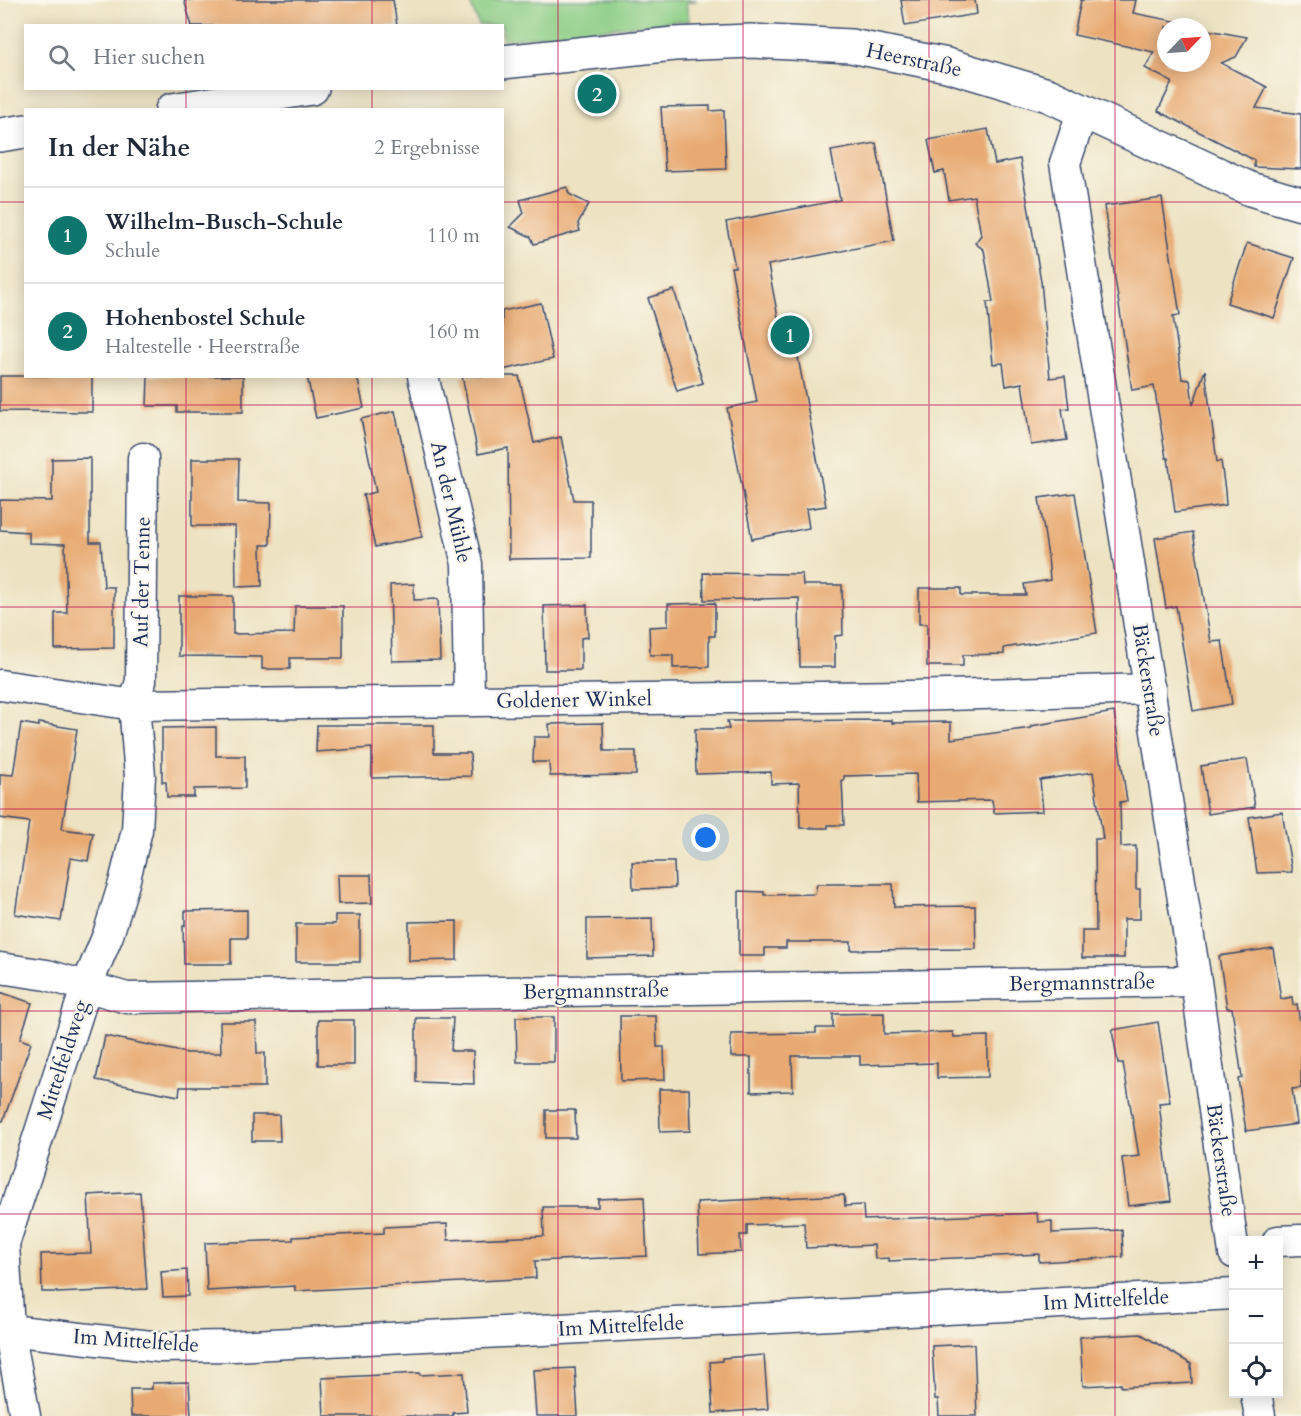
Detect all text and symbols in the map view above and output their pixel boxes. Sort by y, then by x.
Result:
north arrow [1157,18,1211,72]
search box [24,24,504,90]
street label: Heerstraße [864,36,964,84]
icon: search [45,41,78,74]
text: Hier suchen [93,42,206,72]
pin: 2 [578,72,616,116]
text: In der Nähe [48,130,190,165]
text: 2 Ergebnisse [374,134,480,161]
text: Wilhelm-Busch-Schule [105,207,343,237]
text: 1 [62,222,73,249]
text: 110 m [427,222,480,249]
text: Schule [105,237,160,264]
text: Hohenbostel Schule [105,303,306,333]
pin: 1 [770,312,810,358]
text: 2 [62,318,73,345]
text: 160 m [427,318,480,345]
text: Haltestelle · Heerstraße [105,333,300,360]
street label: An der Mühle [423,438,479,566]
street label: Auf der Tenne [126,516,158,648]
street label: Bäckerstraße [1125,621,1171,739]
street label: Goldener Winkel [496,684,652,716]
your location [691,823,720,852]
street label: Bergmannstraße [1009,967,1155,999]
street label: Bergmannstraße [523,975,669,1007]
street label: Mittelfeldweg [30,996,96,1124]
street label: Bäckerstraße [1199,1102,1243,1218]
map controls [1229,1236,1283,1398]
button: + [1229,1236,1283,1290]
street label: Im Mittelfelde [1042,1282,1170,1318]
button: − [1229,1290,1283,1344]
street label: Im Mittelfelde [557,1308,685,1344]
street label: Im Mittelfelde [72,1322,200,1360]
button: locate [1229,1344,1283,1398]

